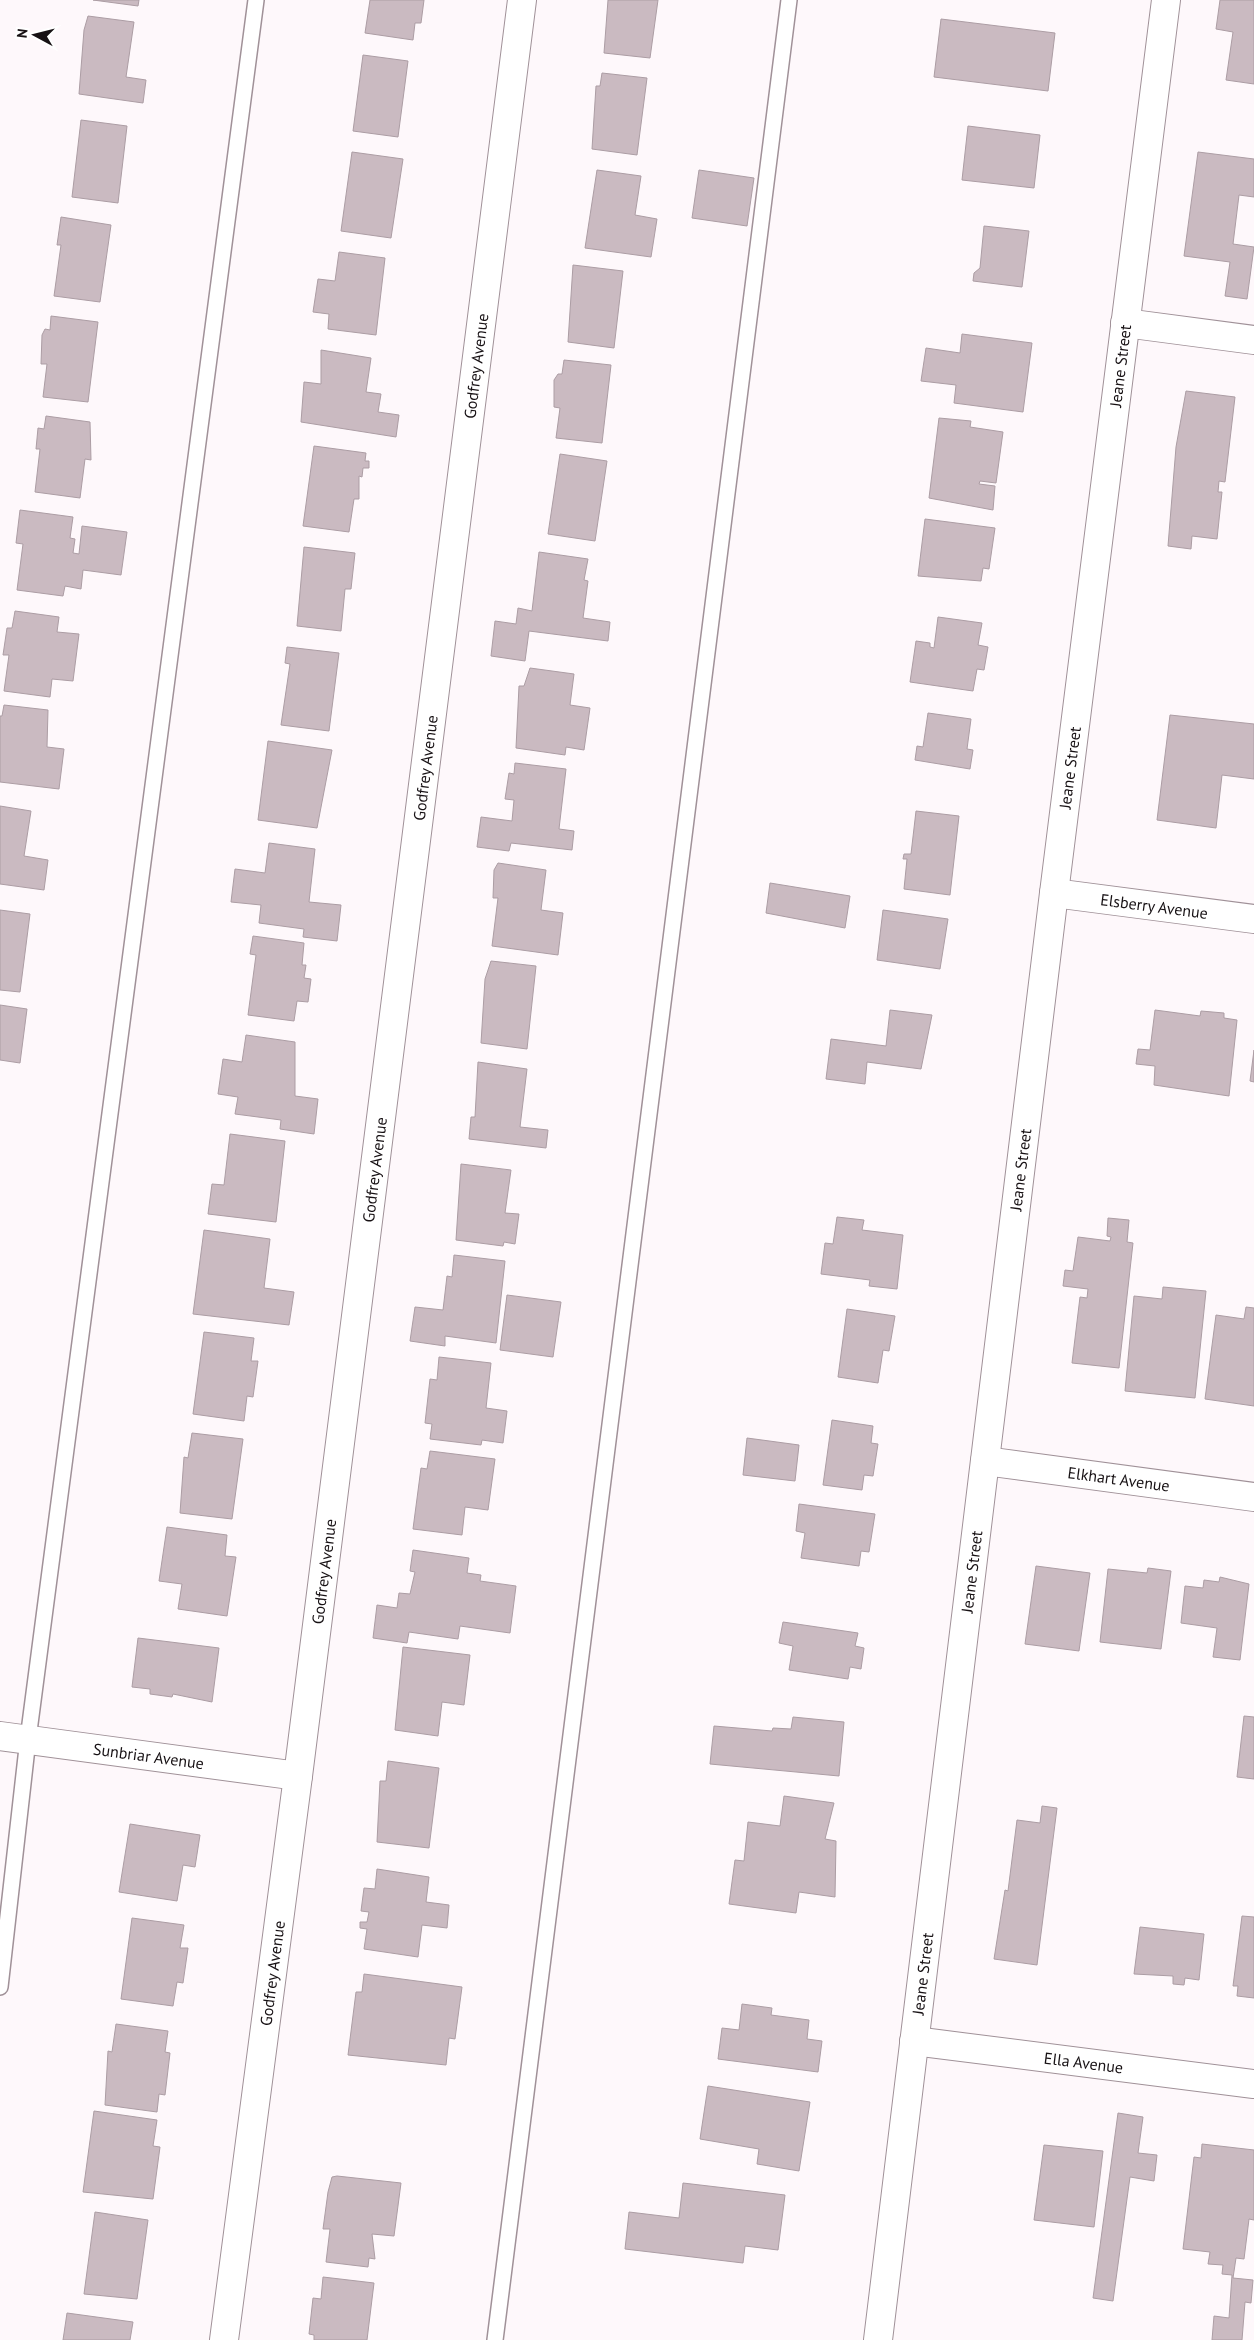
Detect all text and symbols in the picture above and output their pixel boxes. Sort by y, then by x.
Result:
north arrow [10,10,60,60]
text: N [13,28,32,39]
street label: Godfrey Avenue [459,312,492,420]
street label: Jeane Street [1105,323,1135,409]
street label: Godfrey Avenue [409,714,442,822]
street label: Jeane Street [1055,725,1085,811]
street label: Elsberry Avenue [1099,889,1209,923]
street label: Godfrey Avenue [358,1116,391,1223]
street label: Jeane Street [1005,1127,1035,1213]
street label: Elkhart Avenue [1067,1462,1171,1496]
street label: Godfrey Avenue [307,1518,340,1625]
street label: Jeane Street [956,1529,986,1615]
street label: Sunbriar Avenue [92,1739,205,1773]
street label: Godfrey Avenue [255,1919,289,2027]
street label: Jeane Street [908,1931,938,2017]
street label: Ella Avenue [1043,2048,1124,2077]

